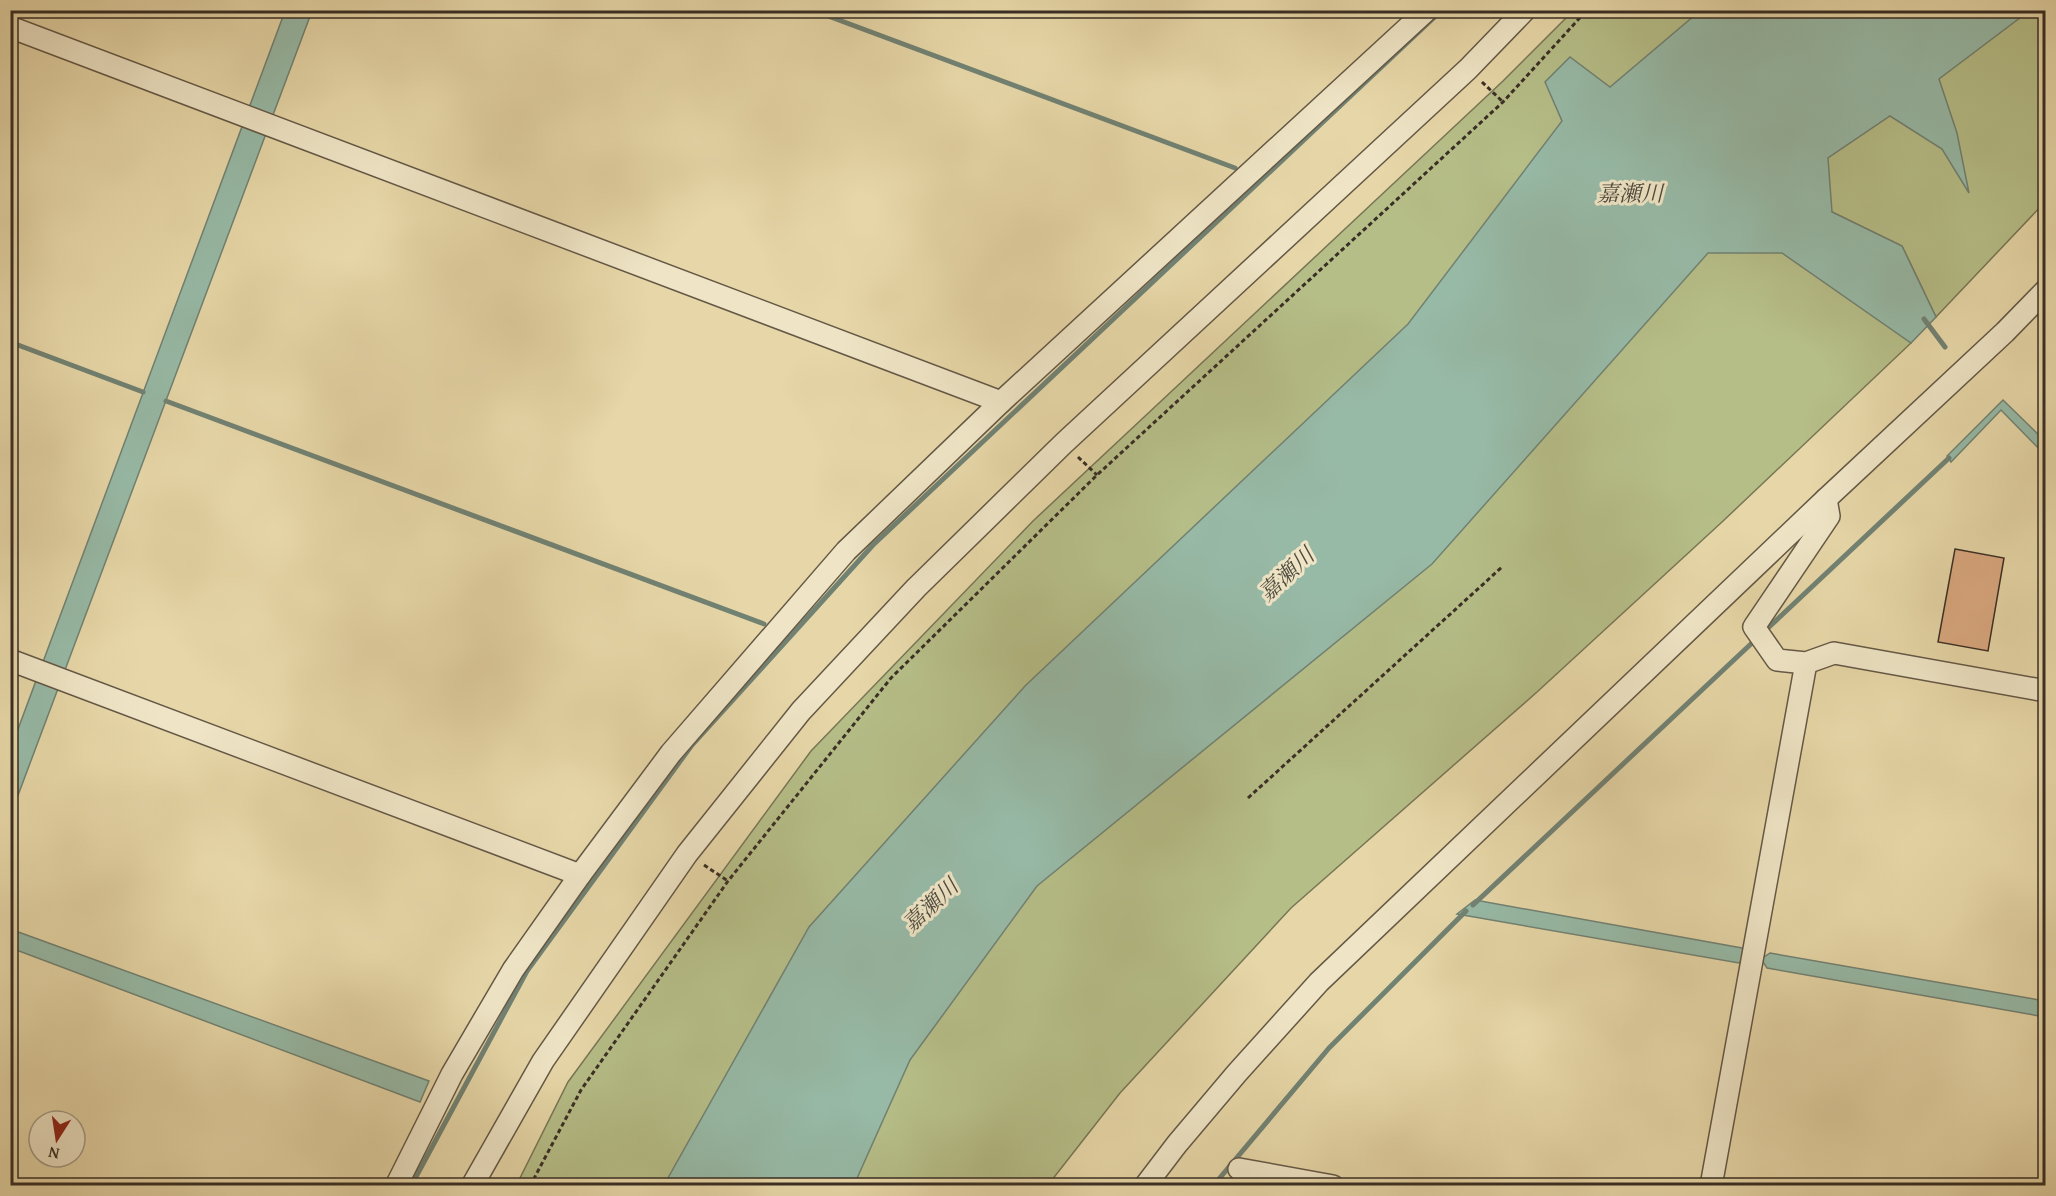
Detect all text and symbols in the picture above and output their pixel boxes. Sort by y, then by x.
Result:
water label: 嘉瀬川 [1597,177,1665,209]
water label: 嘉瀬川 [1251,538,1323,608]
water label: 嘉瀬川 [895,869,967,939]
north arrow [27,1109,87,1169]
text: N [46,1141,62,1167]

